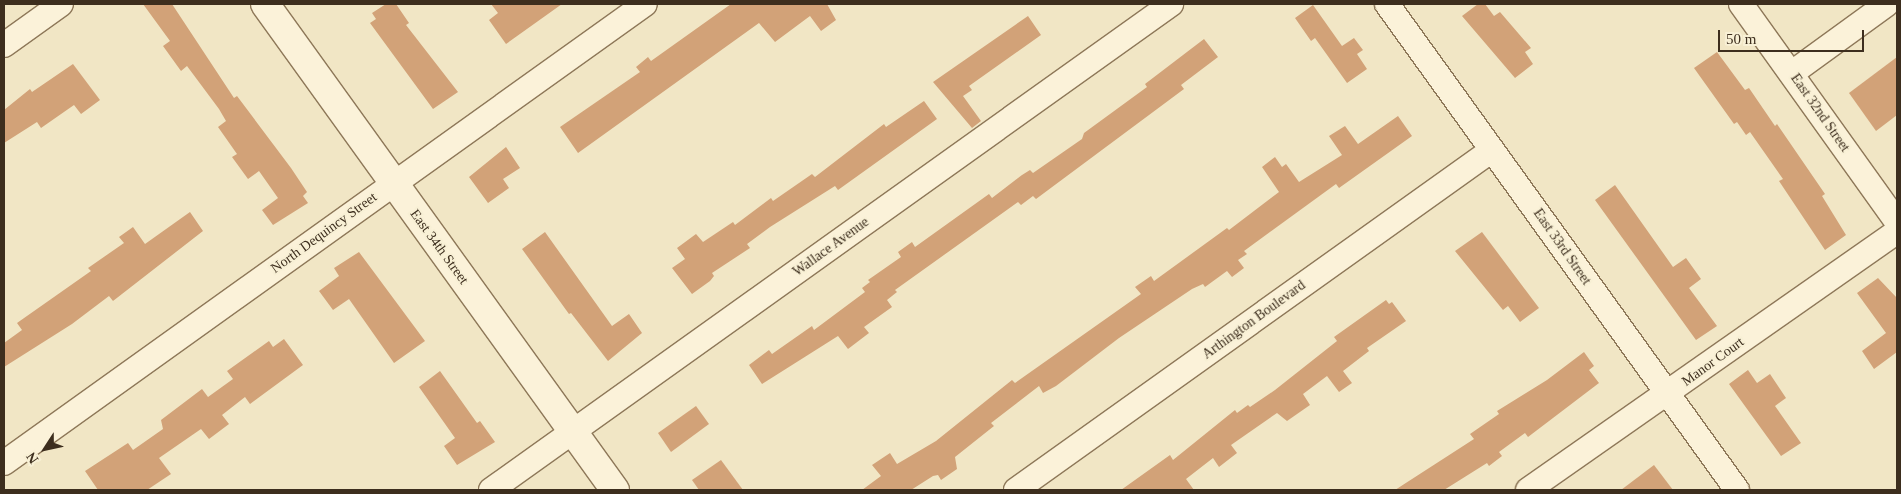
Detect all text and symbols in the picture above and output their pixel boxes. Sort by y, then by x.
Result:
scale bar [1721,20,1867,52]
text: 50 m [1726,31,1756,47]
street label: East 32nd Street [1787,71,1853,155]
street label: North Dequincy Street [268,189,380,277]
street label: East 34th Street [406,206,472,288]
street label: East 33rd Street [1529,206,1595,288]
street label: Wallace Avenue [789,214,873,280]
street label: Arthington Boulevard [1199,277,1309,363]
street label: Manor Court [1679,334,1747,390]
north arrow [20,424,70,474]
text: N [23,449,41,466]

